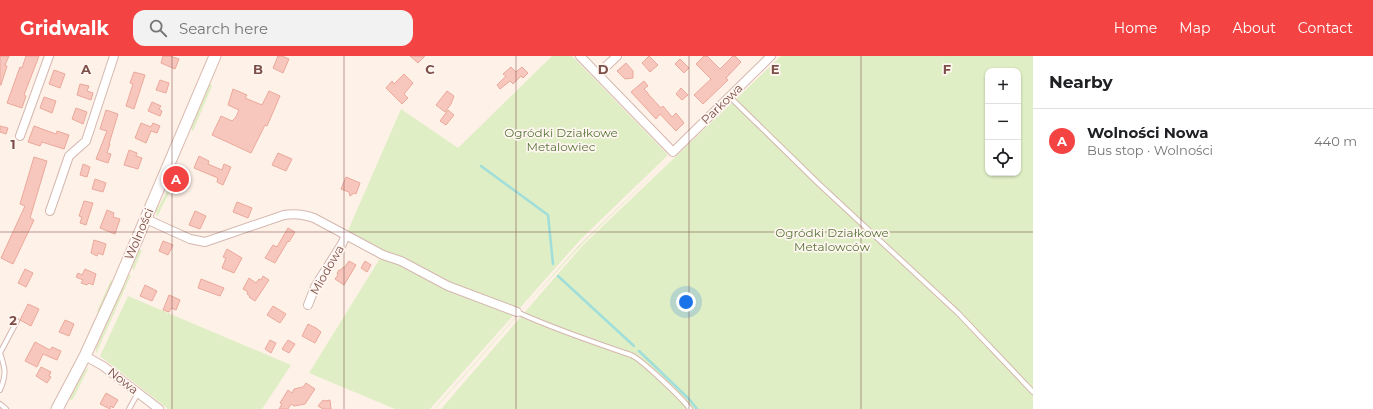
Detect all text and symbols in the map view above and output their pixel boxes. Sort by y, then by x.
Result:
search box [133,10,413,46]
text: Gridwalk [20,17,109,40]
icon: search [147,17,169,39]
text: Search here [179,19,268,38]
text: Home [1114,19,1157,37]
text: Map [1179,19,1210,37]
text: About [1232,19,1276,37]
text: Contact [1298,19,1353,37]
text: A [80,61,92,77]
text: B [253,61,263,77]
text: C [425,61,435,77]
text: D [598,61,609,77]
text: E [771,61,780,77]
text: F [943,61,951,77]
map controls [985,68,1021,176]
button: + [985,68,1021,104]
text: Nearby [1049,72,1113,92]
street label: Parkowa [698,80,746,127]
button: − [985,104,1021,140]
text: Wolności Nowa [1087,123,1208,142]
park label: Ogródki Działkowe Metalowiec [504,125,618,154]
text: A [1057,133,1067,149]
text: 440 m [1314,133,1357,149]
text: 1 [10,136,16,152]
button: locate [985,140,1021,176]
text: Bus stop · Wolności [1087,142,1213,158]
pin: A [163,164,189,194]
street label: Wolności [121,206,156,262]
park label: Ogródki Działkowe Metalowców [775,225,889,254]
street label: Miodowa [306,242,347,297]
your location [676,292,696,312]
text: 2 [9,312,17,328]
street label: Nowa [105,364,142,397]

